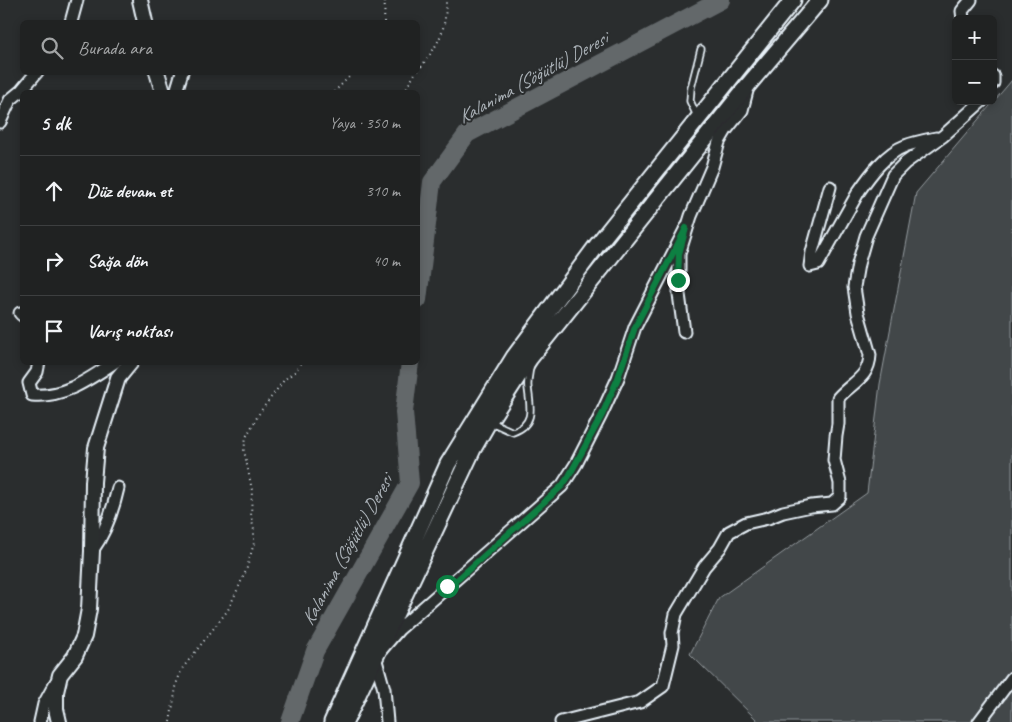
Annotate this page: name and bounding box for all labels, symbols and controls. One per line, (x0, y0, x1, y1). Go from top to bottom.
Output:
map controls (952, 15, 997, 105)
button: + (952, 15, 997, 60)
search box (20, 20, 420, 75)
water label: Kalanima (Söğütlü) Deresi (454, 25, 615, 129)
icon: search (38, 34, 66, 62)
text: Burada ara (78, 36, 152, 60)
button: − (952, 60, 997, 105)
text: 5 dk (40, 110, 71, 136)
text: Yaya · 350 m (329, 113, 400, 133)
icon: ahead (40, 177, 68, 205)
text: Düz devam et (87, 179, 172, 203)
text: 310 m (366, 181, 400, 201)
icon: right (40, 247, 68, 275)
text: Sağa dön (87, 249, 148, 273)
text: 40 m (373, 251, 400, 271)
route end (667, 269, 690, 292)
icon: arrive (40, 317, 68, 345)
text: Varış noktası (87, 319, 172, 343)
water label: Kalanima (Söğütlü) Deresi (296, 468, 400, 629)
route start (436, 575, 459, 598)

